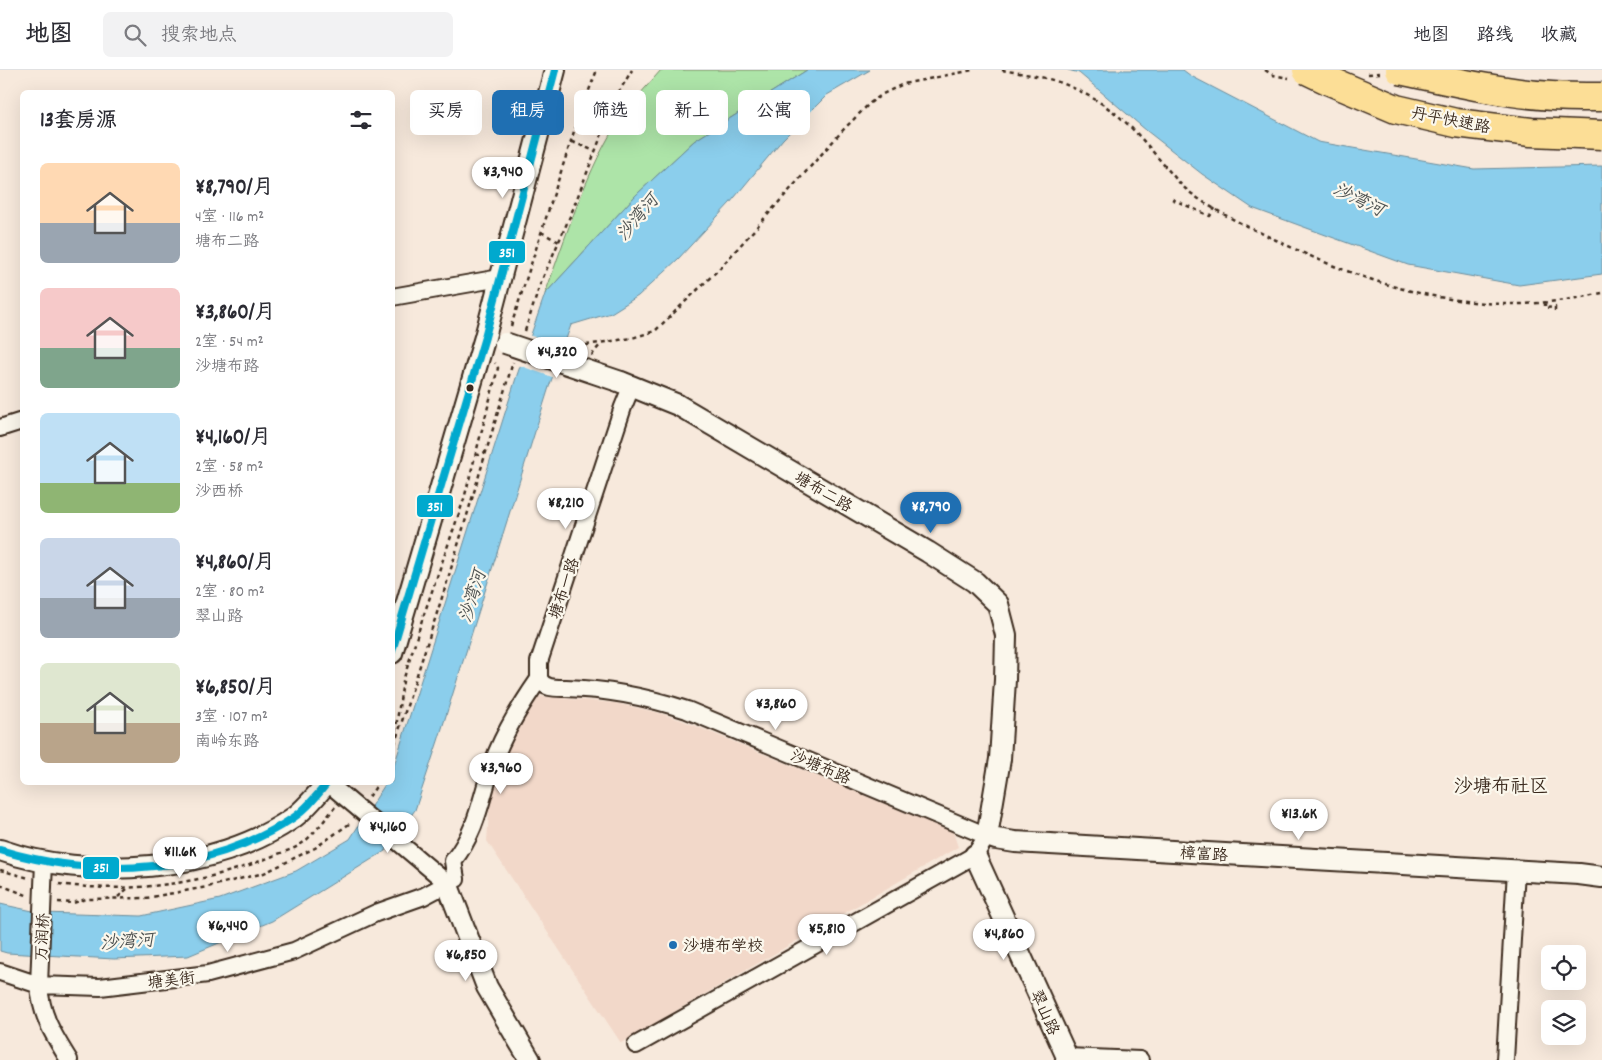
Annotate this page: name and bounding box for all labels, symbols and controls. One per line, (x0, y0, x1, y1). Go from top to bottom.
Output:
search box (103, 12, 453, 57)
text: 地图 (25, 19, 73, 53)
icon: search (121, 21, 149, 49)
text: 搜索地点 (161, 23, 237, 50)
text: 地图 (1413, 24, 1449, 49)
text: 路线 (1477, 24, 1513, 49)
text: 收藏 (1541, 24, 1577, 49)
chip: 买房 (410, 90, 482, 135)
chip: 租房 (492, 90, 564, 135)
chip: 筛选 (574, 90, 646, 135)
chip: 新上 (656, 90, 728, 135)
chip: 公寓 (738, 90, 810, 135)
street label: 丹平快速路 (1409, 103, 1492, 140)
icon: filters (347, 106, 375, 134)
text: 13套房源 (40, 107, 117, 137)
pin: ¥3,940 (462, 156, 544, 199)
text: ¥3,940 (483, 161, 523, 184)
text: ¥8,790/月 (195, 174, 274, 204)
water label: 沙湾河 (1328, 178, 1390, 226)
icon: home (80, 183, 140, 243)
water label: 沙湾河 (612, 188, 668, 247)
text: 4室 · 116 m² (195, 206, 264, 229)
text: 塘布二路 (195, 231, 259, 254)
line badge: 351 (488, 240, 526, 264)
text: 351 (499, 244, 515, 264)
text: ¥3,860/月 (195, 299, 276, 329)
icon: home (80, 308, 140, 368)
text: 2室 · 54 m² (195, 331, 264, 354)
pin: ¥4,320 (516, 336, 598, 379)
text: ¥4,320 (537, 341, 577, 364)
text: 沙塘布路 (195, 356, 259, 379)
unlabelled marker (465, 383, 475, 393)
text: ¥4,160/月 (195, 424, 271, 454)
icon: home (80, 433, 140, 493)
text: 2室 · 58 m² (195, 456, 263, 479)
street label: 塘布二路 (789, 467, 856, 519)
text: 沙西桥 (195, 481, 243, 504)
pin: ¥8,210 (525, 488, 607, 530)
text: ¥8,210 (548, 492, 584, 515)
pin: ¥8,790 (890, 492, 972, 534)
line badge: 351 (416, 494, 454, 518)
text: ¥8,790 (911, 496, 951, 519)
text: 351 (427, 498, 443, 518)
text: ¥4,860/月 (195, 549, 275, 579)
street label: 塘布一路 (545, 555, 586, 623)
icon: home (80, 558, 140, 618)
water label: 沙湾河 (455, 564, 495, 626)
text: 2室 · 80 m² (195, 581, 265, 604)
text: 翠山路 (195, 606, 243, 629)
text: ¥6,850/月 (195, 674, 276, 704)
icon: home (80, 683, 140, 743)
pin: ¥3,860 (735, 688, 817, 731)
text: ¥3,860 (756, 693, 796, 716)
text: 3室 · 107 m² (195, 706, 268, 729)
text: 南岭东路 (195, 731, 259, 754)
street label: 沙塘布路 (786, 745, 854, 791)
pin: ¥3,960 (460, 752, 542, 795)
text: ¥3,960 (480, 757, 522, 780)
district label: 沙塘布社区 (1453, 775, 1549, 802)
pin: ¥13.6K (1258, 798, 1340, 841)
text: ¥13.6K (1281, 803, 1317, 826)
pin: ¥4,160 (347, 812, 429, 854)
text: ¥4,160 (369, 816, 407, 839)
pin: ¥11.6K (139, 836, 221, 879)
text: ¥11.6K (164, 841, 196, 864)
street label: 樟富路 (1179, 843, 1228, 868)
line badge: 351 (82, 856, 120, 880)
text: 351 (93, 859, 109, 879)
pin: ¥6,440 (187, 910, 269, 953)
street label: 万润桥 (31, 913, 56, 962)
pin: ¥5,810 (786, 914, 868, 956)
text: ¥6,440 (208, 915, 248, 938)
text: ¥5,810 (809, 918, 845, 941)
pin: ¥4,860 (963, 918, 1045, 961)
text: ¥4,860 (984, 923, 1024, 946)
water label: 沙湾河 (99, 929, 158, 958)
place label: 沙塘布学校 (683, 936, 763, 959)
marker: 沙塘布学校 (667, 939, 679, 951)
pin: ¥6,850 (425, 940, 507, 982)
text: ¥6,850 (445, 944, 487, 967)
map controls (1541, 945, 1586, 1045)
button: locate (1541, 945, 1586, 990)
street label: 塘美街 (146, 967, 197, 996)
street label: 翠山路 (1023, 986, 1064, 1040)
button: layers (1541, 1000, 1586, 1045)

